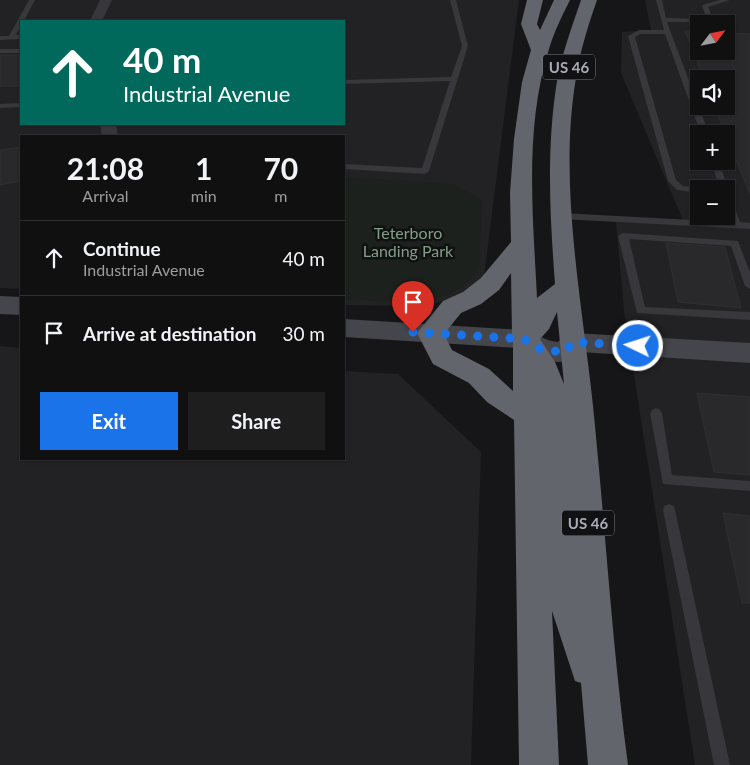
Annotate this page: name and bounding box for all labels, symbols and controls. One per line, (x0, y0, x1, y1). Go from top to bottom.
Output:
north arrow (690, 15, 735, 60)
map controls (690, 15, 735, 225)
text: 40 m (123, 38, 201, 80)
icon: ahead (40, 40, 105, 105)
road number: US 46 (543, 54, 595, 80)
button: sound (690, 70, 735, 115)
text: Industrial Avenue (123, 80, 290, 107)
button: + (690, 125, 735, 170)
text: 21:08 (67, 150, 144, 186)
text: 1 (195, 150, 212, 186)
text: 70 (263, 150, 298, 186)
button: − (690, 180, 735, 225)
text: Arrival (82, 186, 128, 205)
text: min (191, 186, 217, 205)
text: m (274, 186, 287, 205)
park label: Teterboro Landing Park (363, 223, 454, 260)
text: Continue (83, 237, 161, 260)
icon: ahead (40, 244, 68, 272)
text: 40 m (282, 247, 325, 270)
text: Industrial Avenue (83, 260, 205, 279)
pin (392, 281, 434, 332)
icon: arrive (399, 288, 427, 316)
icon: arrive (40, 319, 68, 347)
position arrow (611, 319, 663, 371)
text: Arrive at destination (83, 322, 256, 345)
text: 30 m (282, 322, 325, 345)
button: Exit (40, 392, 178, 450)
button: Share (188, 392, 325, 450)
road number: US 46 (562, 510, 614, 536)

